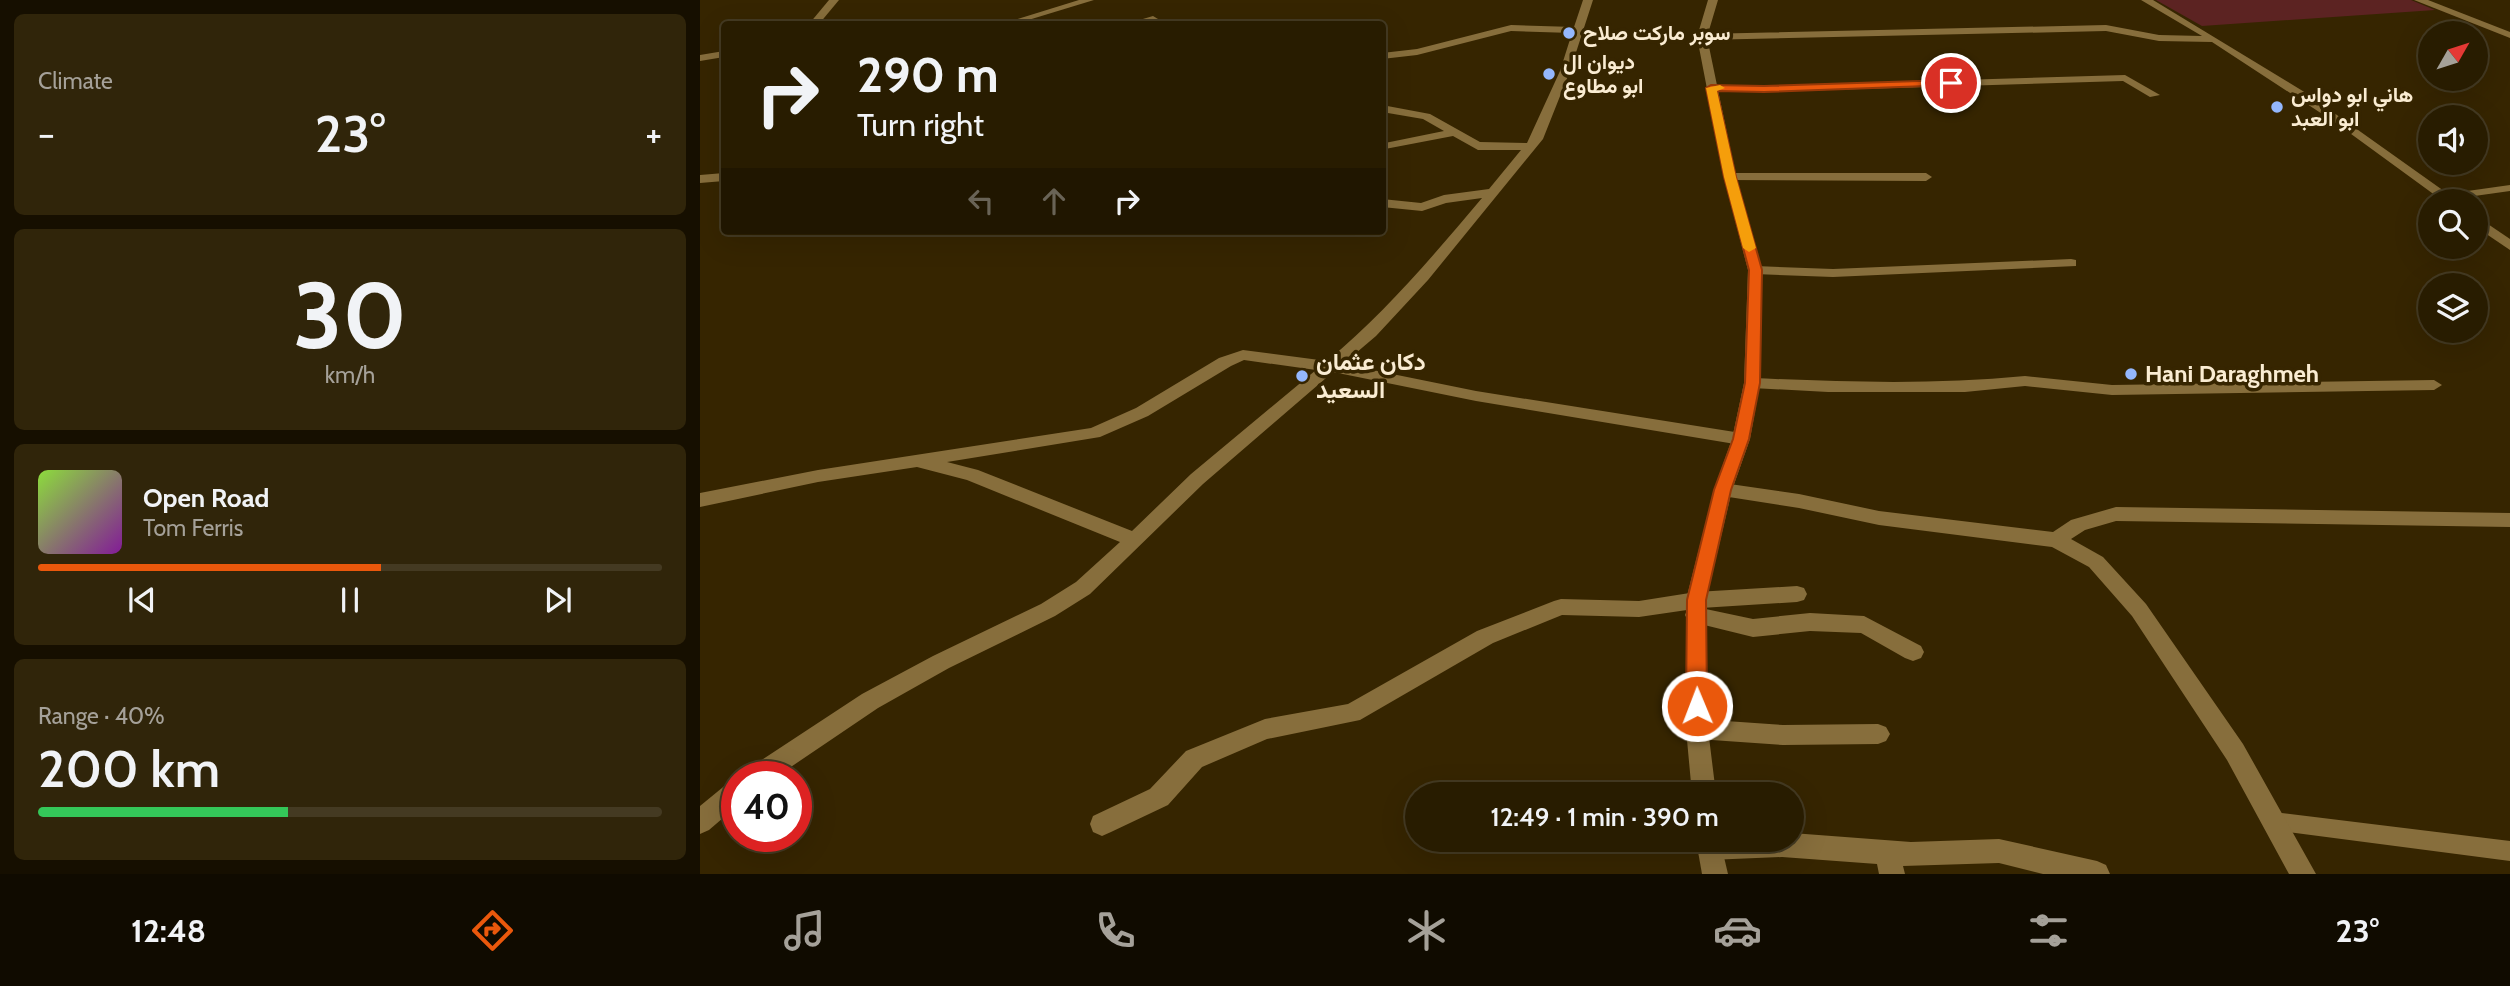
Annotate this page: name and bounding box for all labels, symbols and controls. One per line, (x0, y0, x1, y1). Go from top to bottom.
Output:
place label: سوبر ماركت صلاح (1583, 20, 1731, 47)
north arrow (2418, 21, 2488, 91)
map controls (2418, 21, 2488, 343)
marker: سوبر ماركت صلاح (1561, 25, 1577, 41)
text: 290 m (857, 45, 999, 104)
icon: right (742, 49, 833, 140)
place label: ديوان ال ابو مطاوع (1563, 49, 1644, 100)
pin (1921, 53, 1981, 113)
icon: arrive (1932, 64, 1970, 102)
marker: ديوان ال ابو مطاوع (1541, 66, 1557, 82)
text: Climate (38, 67, 113, 95)
place label: هاني ابو دواس ابو العبد (2291, 82, 2413, 132)
marker: هاني ابو دواس ابو العبد (2269, 99, 2285, 115)
text: 23° (315, 102, 385, 165)
text: Turn right (857, 105, 984, 144)
button: sound (2418, 105, 2488, 175)
text: − (38, 110, 55, 157)
text: + (645, 110, 662, 157)
icon: left (962, 182, 1000, 220)
icon: ahead (1035, 182, 1073, 220)
icon: right (1108, 182, 1146, 220)
button: search (2418, 189, 2488, 259)
text: 30 (293, 260, 407, 371)
button: layers (2418, 273, 2488, 343)
place label: دكان عثمان السعيد (1316, 347, 1426, 404)
place label: Hani Daraghmeh (2145, 359, 2319, 388)
text: km/h (325, 361, 375, 389)
marker: Hani Daraghmeh (2123, 366, 2139, 382)
marker: دكان عثمان السعيد (1294, 368, 1310, 384)
text: Open Road (143, 482, 269, 514)
text: Tom Ferris (143, 514, 243, 542)
icon: previous (123, 581, 161, 619)
icon: pause (331, 581, 369, 619)
icon: next (539, 581, 577, 619)
position arrow (1660, 669, 1734, 743)
text: Range · 40% (38, 702, 165, 730)
text: 200 km (38, 737, 220, 800)
speed limit sign: 40 (721, 761, 812, 852)
text: 12:49 · 1 min · 390 m (1490, 801, 1719, 833)
icon: directions (468, 906, 517, 955)
icon: music (780, 906, 829, 955)
icon: phone (1091, 906, 1140, 955)
icon: climate (1402, 906, 1451, 955)
icon: car (1713, 906, 1762, 955)
icon: filters (2024, 906, 2073, 955)
text: 12:48 (131, 911, 206, 950)
text: 23° (2335, 911, 2379, 950)

